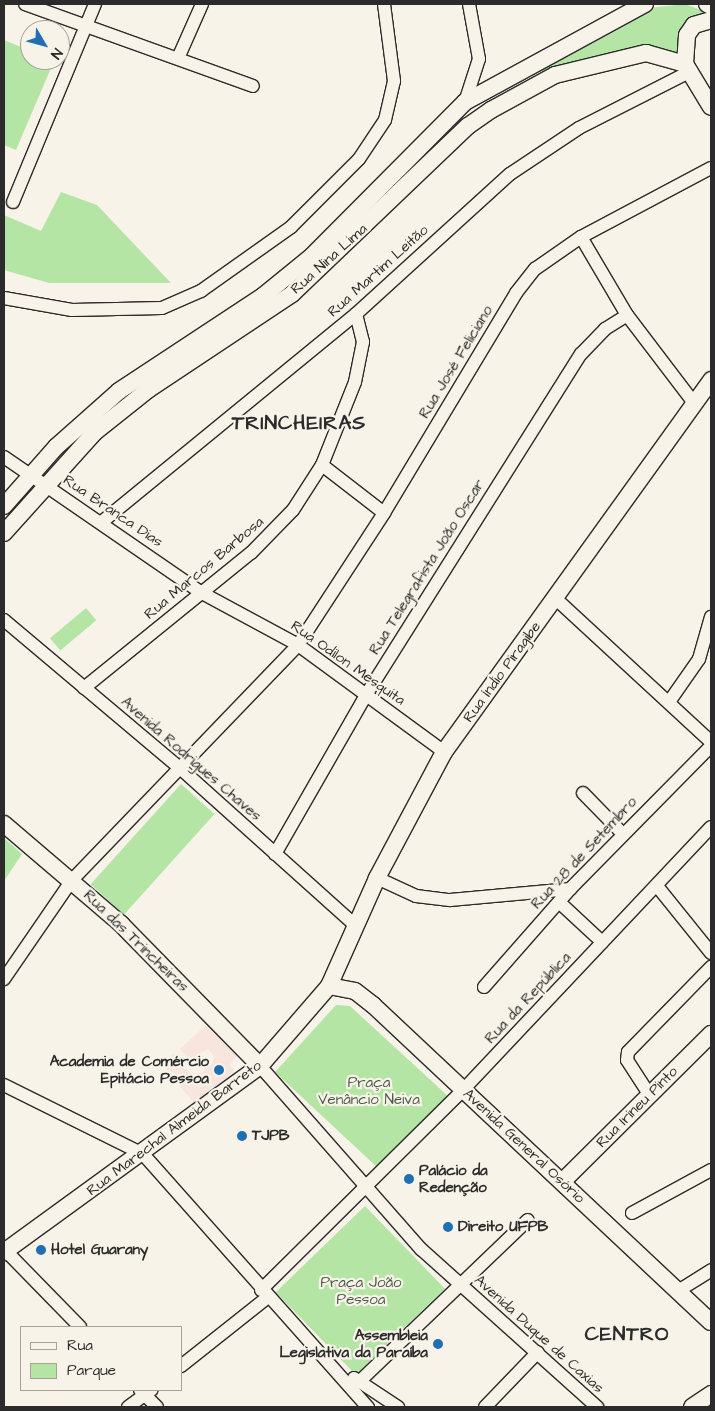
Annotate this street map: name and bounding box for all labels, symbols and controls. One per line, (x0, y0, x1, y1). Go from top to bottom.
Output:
north arrow (20, 20, 70, 70)
text: N (46, 44, 67, 63)
street label: Rua Nina Lima (287, 220, 371, 298)
street label: Rua Martim Leitão (324, 221, 432, 321)
street label: Rua José Feliciano (415, 302, 497, 422)
district label: TRINCHEIRAS (230, 411, 368, 435)
street label: Rua Branca Dias (60, 471, 166, 551)
street label: Rua Telegrafista João Oscar (365, 476, 489, 658)
street label: Rua Marcos Barbosa (141, 513, 267, 623)
street label: Rua Odilon Mesquita (287, 617, 409, 709)
street label: Rua Índio Piragibe (459, 618, 545, 726)
street label: Avenida Rodrigues Chaves (117, 693, 265, 825)
street label: Rua 28 de Setembro (527, 793, 641, 913)
street label: Rua das Trincheiras (80, 886, 192, 996)
street label: Rua da República (481, 949, 575, 1047)
place label: Academia de Comércio Epitácio Pessoa (50, 1052, 209, 1087)
street label: Rua Marechal Almeida Barreto (83, 1056, 265, 1200)
street label: Rua Irineu Pinto (593, 1063, 681, 1151)
marker: Academia de Comércio Epitácio Pessoa (213, 1064, 225, 1076)
park label: Praça Venâncio Neiva (318, 1073, 420, 1108)
street label: Avenida General Osório (459, 1085, 589, 1207)
place label: TJPB (252, 1127, 290, 1145)
marker: TJPB (236, 1130, 248, 1142)
place label: Palácio da Redenção (419, 1161, 488, 1196)
marker: Palácio da Redenção (403, 1173, 415, 1185)
place label: Direito UFPB (458, 1218, 548, 1236)
marker: Direito UFPB (442, 1221, 454, 1233)
place label: Hotel Guarany (51, 1241, 148, 1259)
marker: Hotel Guarany (35, 1244, 47, 1256)
street label: Avenida Duque de Caxias (471, 1271, 607, 1397)
park label: Praça João Pessoa (320, 1273, 402, 1308)
district label: CENTRO (584, 1322, 670, 1346)
legend (20, 1326, 182, 1391)
place label: Assembleia Legislativa da Paraíba (279, 1326, 428, 1361)
text: Rua (67, 1335, 93, 1356)
marker: Assembleia Legislativa da Paraíba (432, 1338, 444, 1350)
text: Parque (67, 1360, 116, 1381)

